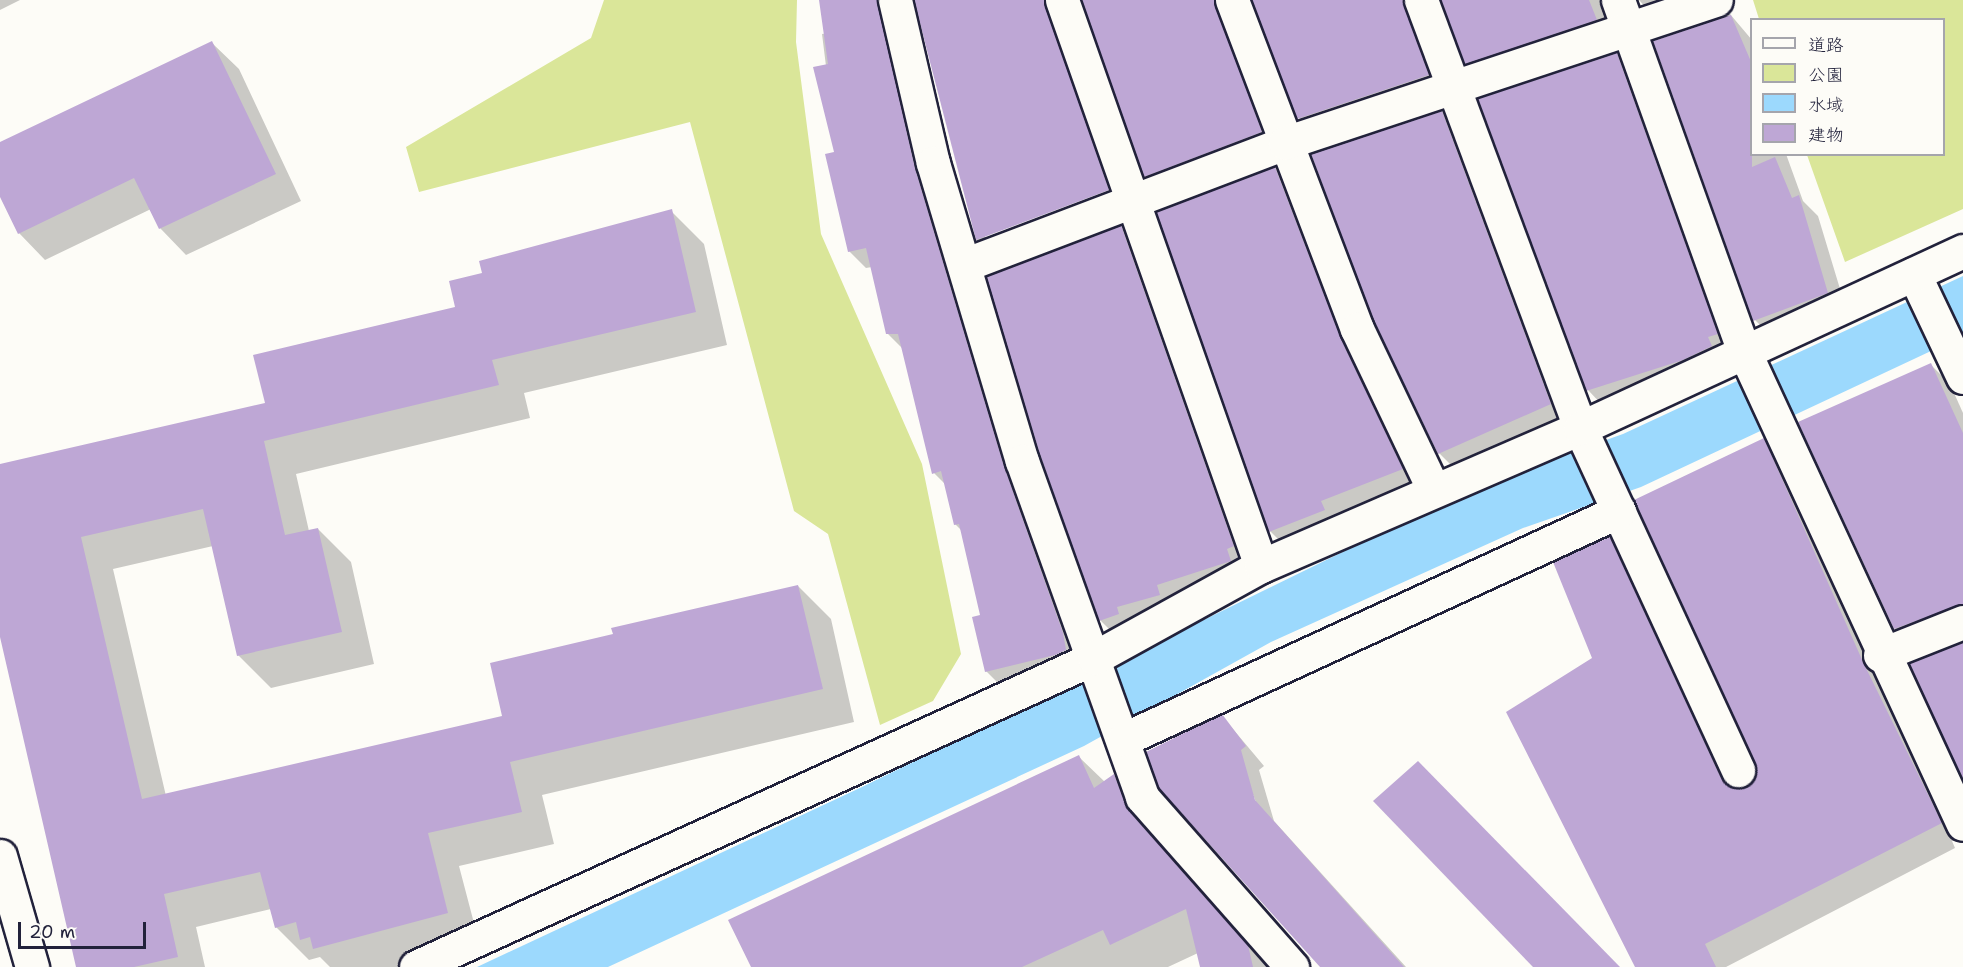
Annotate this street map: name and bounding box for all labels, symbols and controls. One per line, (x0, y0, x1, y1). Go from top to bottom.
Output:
legend (1750, 18, 1945, 156)
text: 道路 (1808, 33, 1844, 57)
text: 公園 (1808, 63, 1844, 87)
text: 水域 (1808, 93, 1844, 117)
text: 建物 (1808, 123, 1844, 147)
scale bar (21, 910, 148, 948)
text: 20 m (29, 920, 75, 944)

